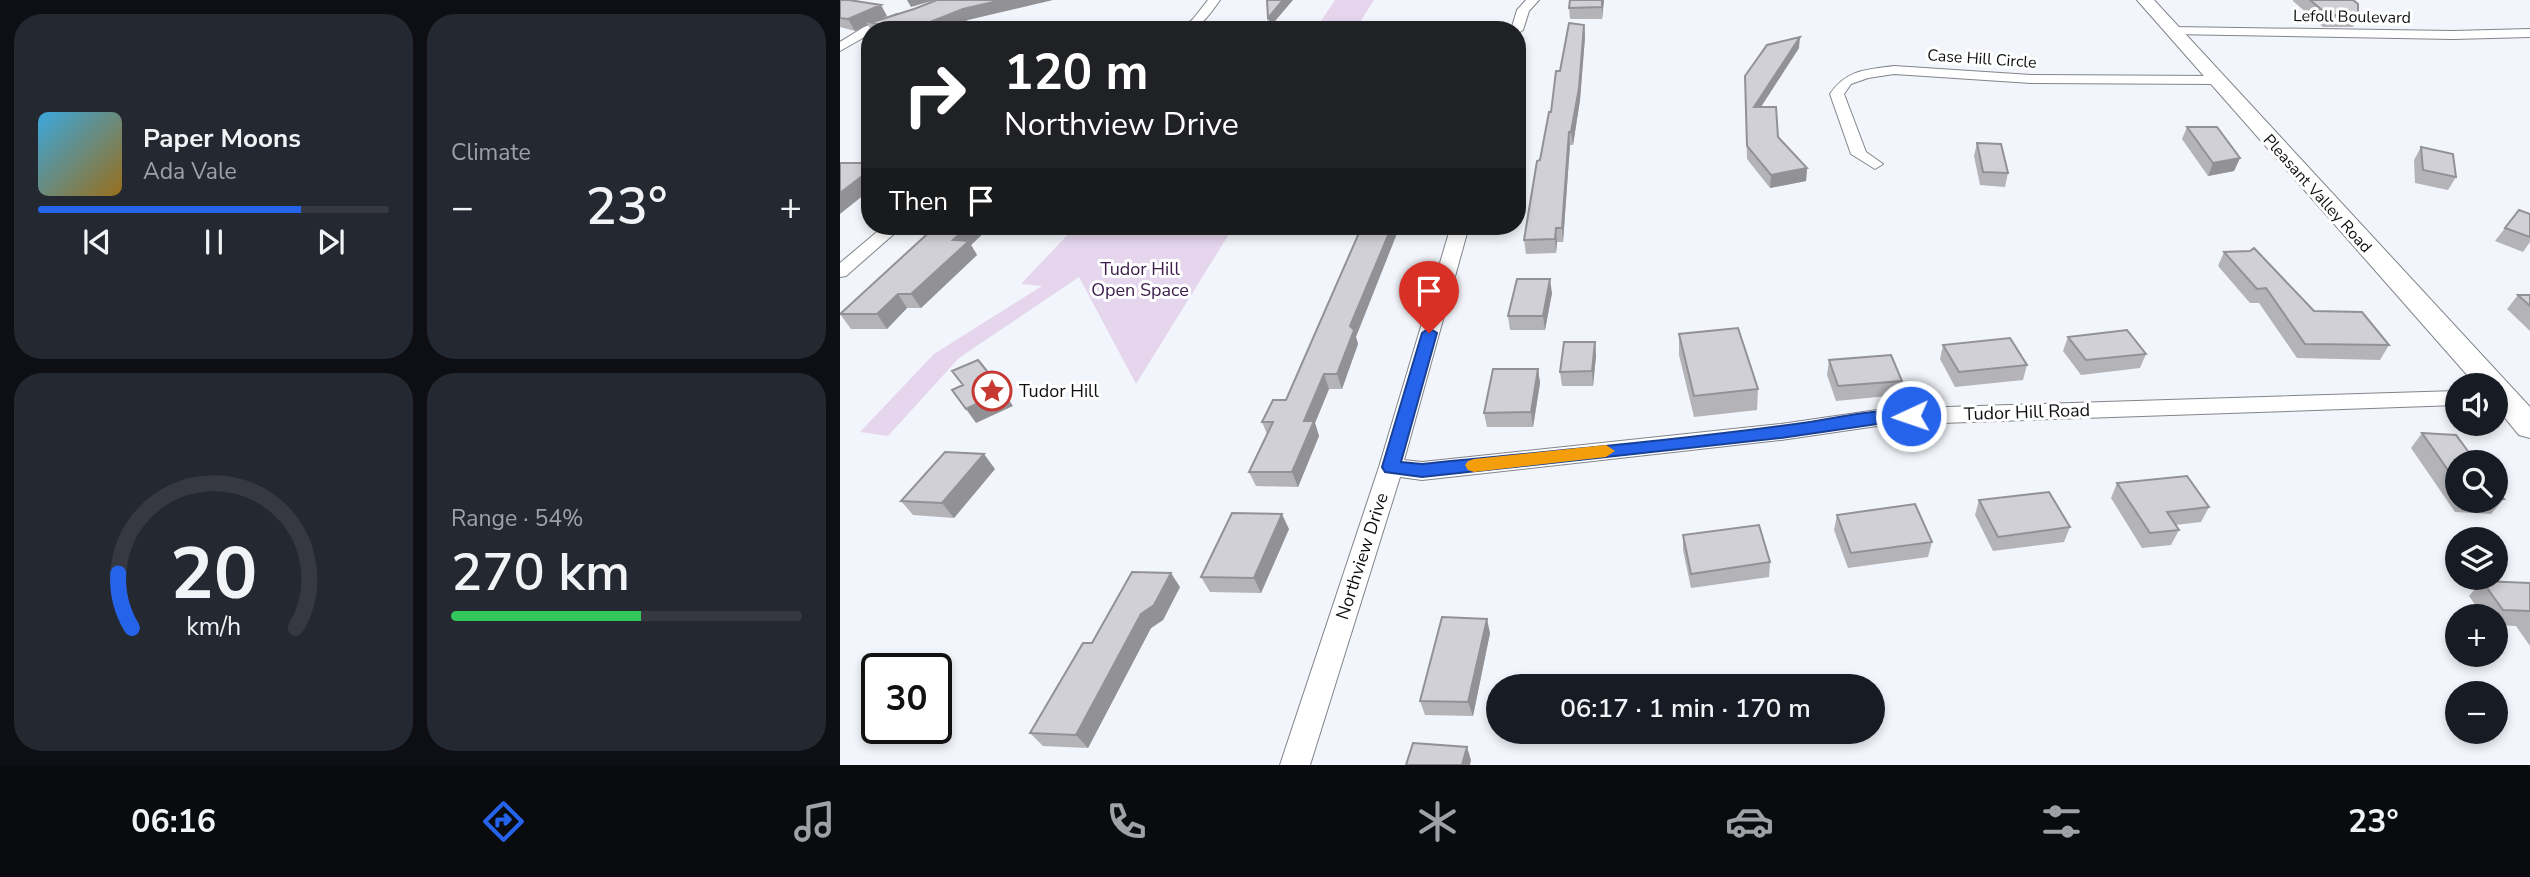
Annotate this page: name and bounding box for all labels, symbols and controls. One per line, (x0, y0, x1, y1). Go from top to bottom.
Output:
street label: Lefoll Boulevard (2293, 5, 2411, 29)
text: 120 m (1004, 39, 1148, 106)
street label: Case Hill Circle (1927, 44, 2037, 74)
icon: right (889, 49, 980, 140)
text: Northview Drive (1004, 103, 1239, 146)
text: Paper Moons (143, 121, 301, 156)
street label: Pleasant Valley Road (2258, 130, 2377, 258)
text: Climate (451, 137, 531, 168)
text: Ada Vale (143, 156, 237, 187)
text: 23° (586, 171, 667, 242)
text: − (451, 182, 474, 233)
text: + (779, 182, 802, 233)
icon: arrive (962, 182, 1000, 220)
text: Then (889, 184, 948, 219)
icon: previous (78, 223, 116, 261)
icon: pause (195, 223, 233, 261)
icon: next (312, 223, 350, 261)
park label: Tudor Hill Open Space (1091, 257, 1189, 302)
pin (1399, 261, 1459, 333)
icon: arrive (1410, 272, 1448, 310)
place icon: Tudor Hill (971, 370, 1013, 412)
map controls (2445, 373, 2508, 744)
button: sound (2445, 373, 2508, 436)
place label: Tudor Hill (1019, 379, 1099, 403)
position arrow (1874, 379, 1948, 453)
street label: Tudor Hill Road (1963, 398, 2091, 426)
button: search (2445, 450, 2508, 513)
street label: Northview Drive (1330, 489, 1394, 623)
text: Range · 54% (451, 503, 583, 534)
text: 20 (170, 524, 257, 624)
button: layers (2445, 527, 2508, 590)
text: 270 km (451, 537, 630, 608)
button: + (2445, 604, 2508, 667)
text: km/h (186, 610, 241, 644)
speed limit sign: 30 (861, 653, 952, 744)
button: − (2445, 681, 2508, 744)
text: 06:17 · 1 min · 170 m (1560, 691, 1811, 726)
icon: directions (479, 797, 528, 846)
icon: music (790, 797, 839, 846)
icon: phone (1102, 797, 1151, 846)
icon: climate (1413, 797, 1462, 846)
icon: car (1725, 797, 1774, 846)
icon: filters (2037, 797, 2086, 846)
text: 06:16 (131, 800, 216, 843)
text: 23° (2348, 800, 2399, 843)

